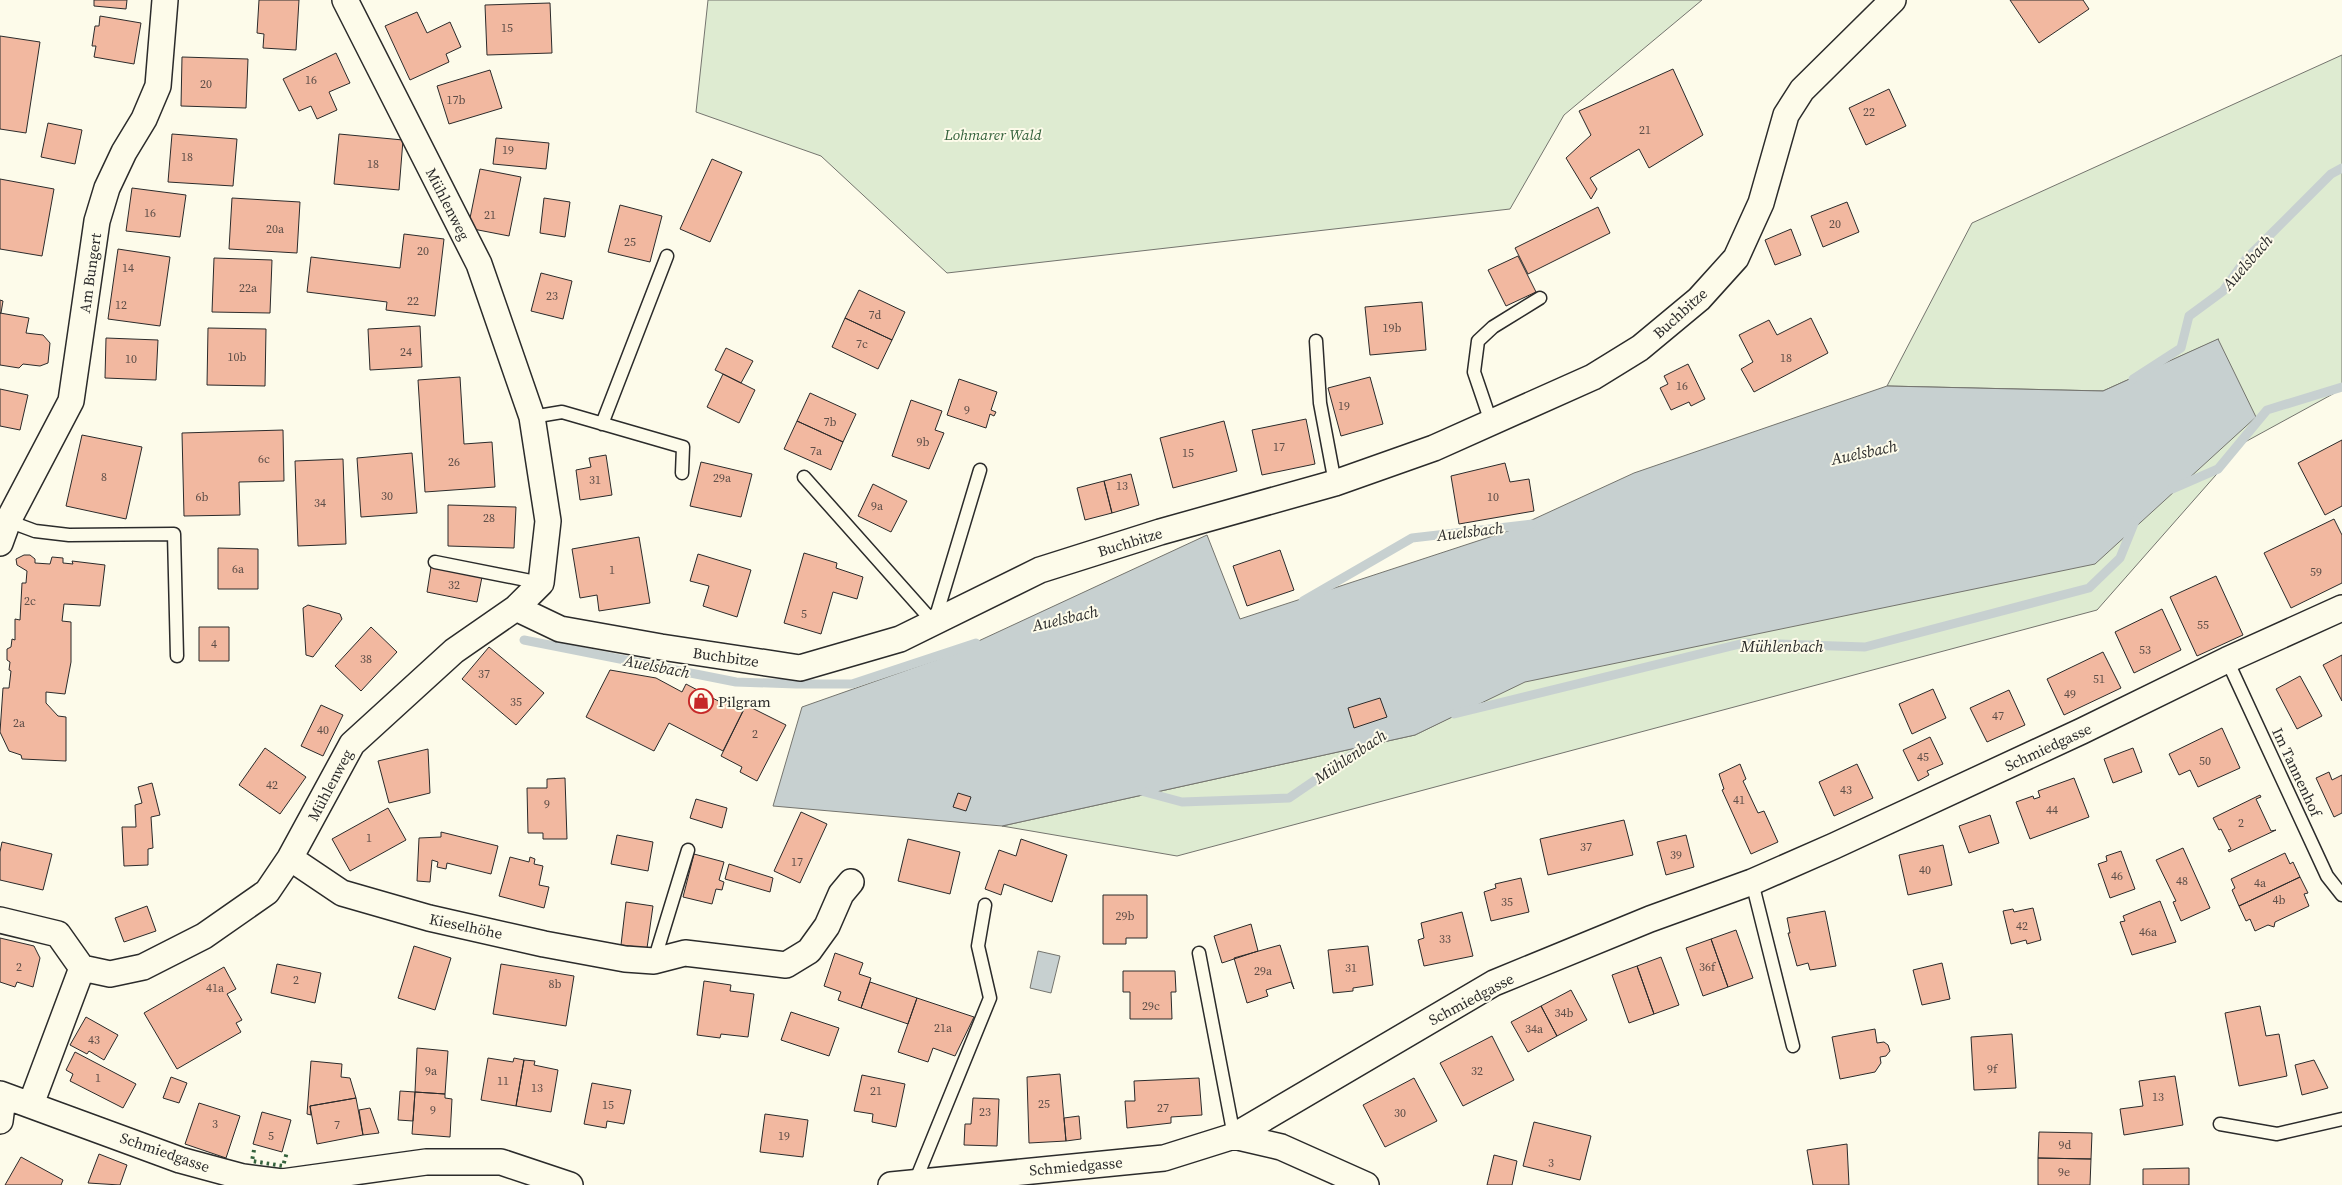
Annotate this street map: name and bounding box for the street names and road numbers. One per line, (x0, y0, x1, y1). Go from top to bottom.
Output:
street label: Mühlenweg (421, 164, 475, 244)
street label: Am Bungert (74, 231, 106, 314)
street label: Buchbitze (1648, 283, 1712, 343)
street label: Buchbitze (1095, 522, 1165, 562)
street label: Buchbitze (692, 642, 761, 672)
street label: Schmiedgasse (2001, 718, 2095, 776)
street label: Im Tannenhof (2267, 724, 2327, 821)
street label: Mühlenweg (302, 745, 358, 825)
street label: Kieselhöhe (427, 908, 505, 944)
street label: Schmiedgasse (1425, 968, 1518, 1030)
street label: Schmiedgasse (117, 1127, 213, 1177)
street label: Schmiedgasse (1028, 1151, 1124, 1181)

